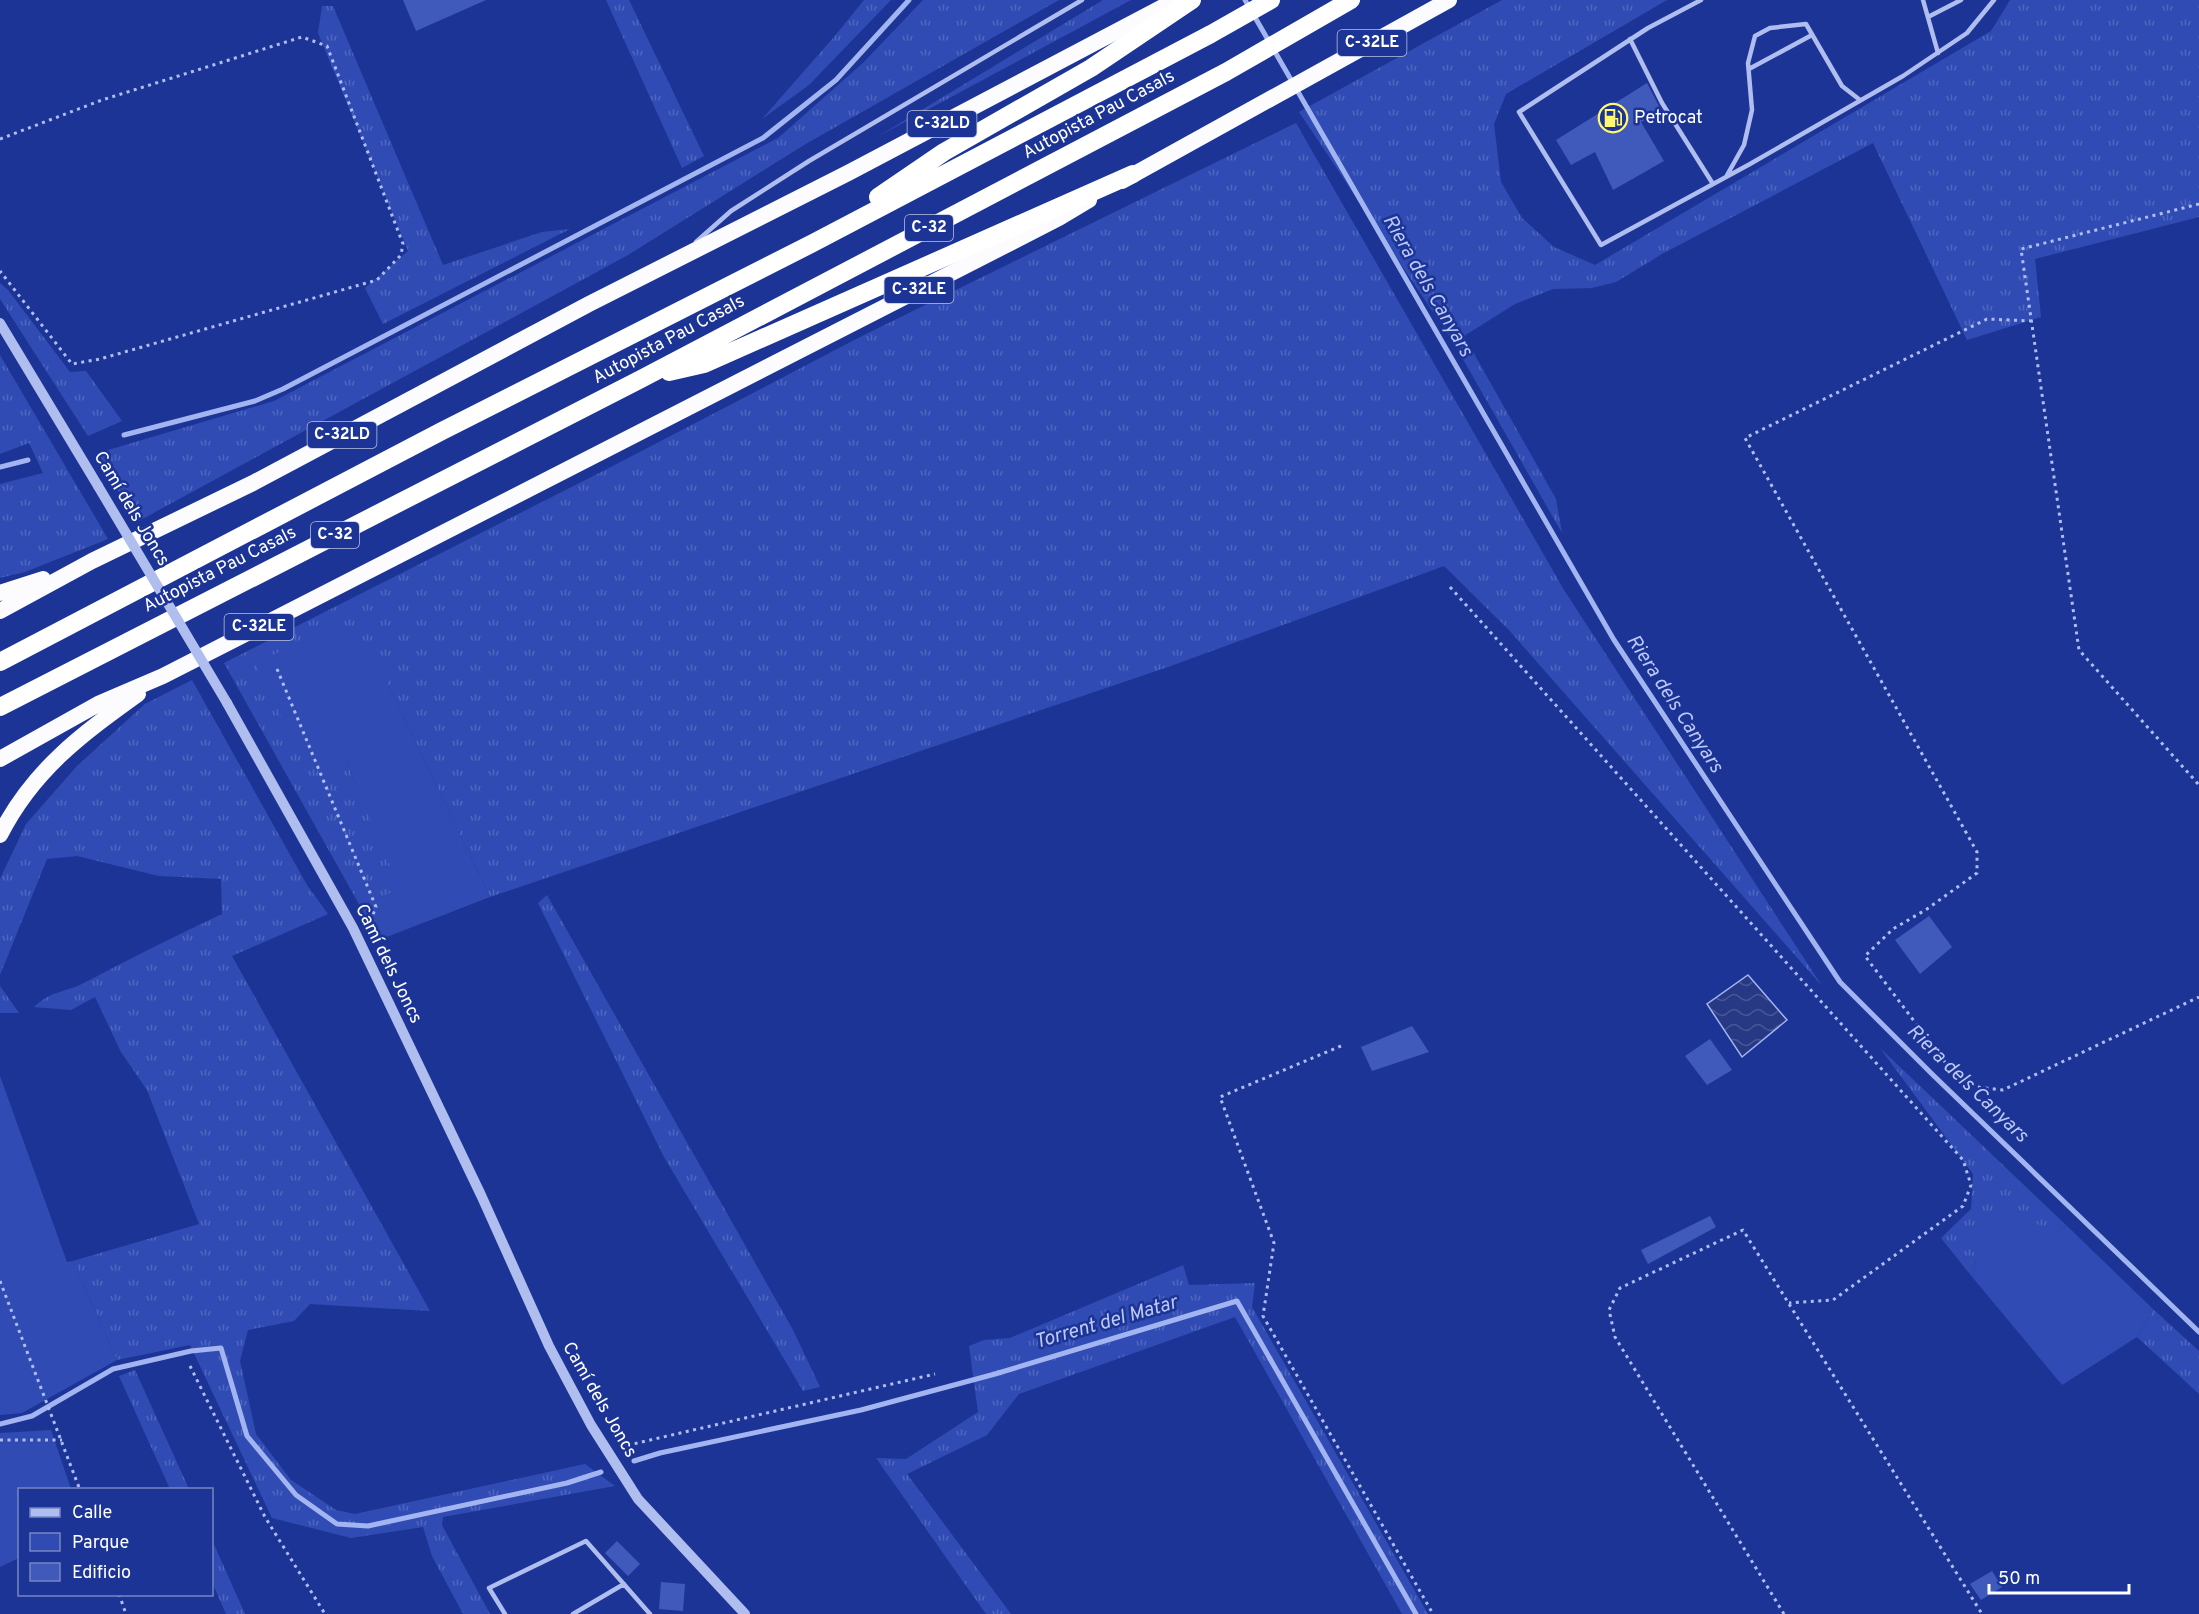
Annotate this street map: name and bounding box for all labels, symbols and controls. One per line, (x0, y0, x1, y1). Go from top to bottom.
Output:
road number: C-32LE (1338, 30, 1406, 56)
street label: Autopista Pau Casals (1019, 65, 1179, 165)
fuel station icon: Petrocat (1597, 102, 1629, 134)
place label: Petrocat (1634, 107, 1703, 130)
road number: C-32LD (908, 111, 976, 137)
water label: Riera dels Canyars (1376, 210, 1479, 363)
road number: C-32 (905, 215, 953, 241)
road number: C-32LE (884, 277, 954, 303)
street label: Autopista Pau Casals (589, 290, 749, 390)
road number: C-32LD (308, 422, 376, 448)
street label: Camí dels Joncs (88, 447, 174, 571)
street label: Autopista Pau Casals (139, 521, 301, 619)
road number: C-32 (311, 522, 359, 548)
road number: C-32LE (224, 614, 294, 640)
water label: Riera dels Canyars (1620, 630, 1729, 779)
street label: Camí dels Joncs (349, 901, 427, 1027)
water label: Riera dels Canyars (1900, 1019, 2034, 1150)
water label: Torrent del Matar (1031, 1290, 1182, 1356)
street label: Camí dels Joncs (557, 1338, 641, 1462)
legend (18, 1488, 213, 1596)
text: Calle (72, 1502, 112, 1525)
text: Parque (72, 1532, 129, 1555)
scale bar (1989, 1557, 2128, 1595)
text: Edificio (72, 1562, 131, 1585)
text: 50 m (1998, 1568, 2040, 1591)

